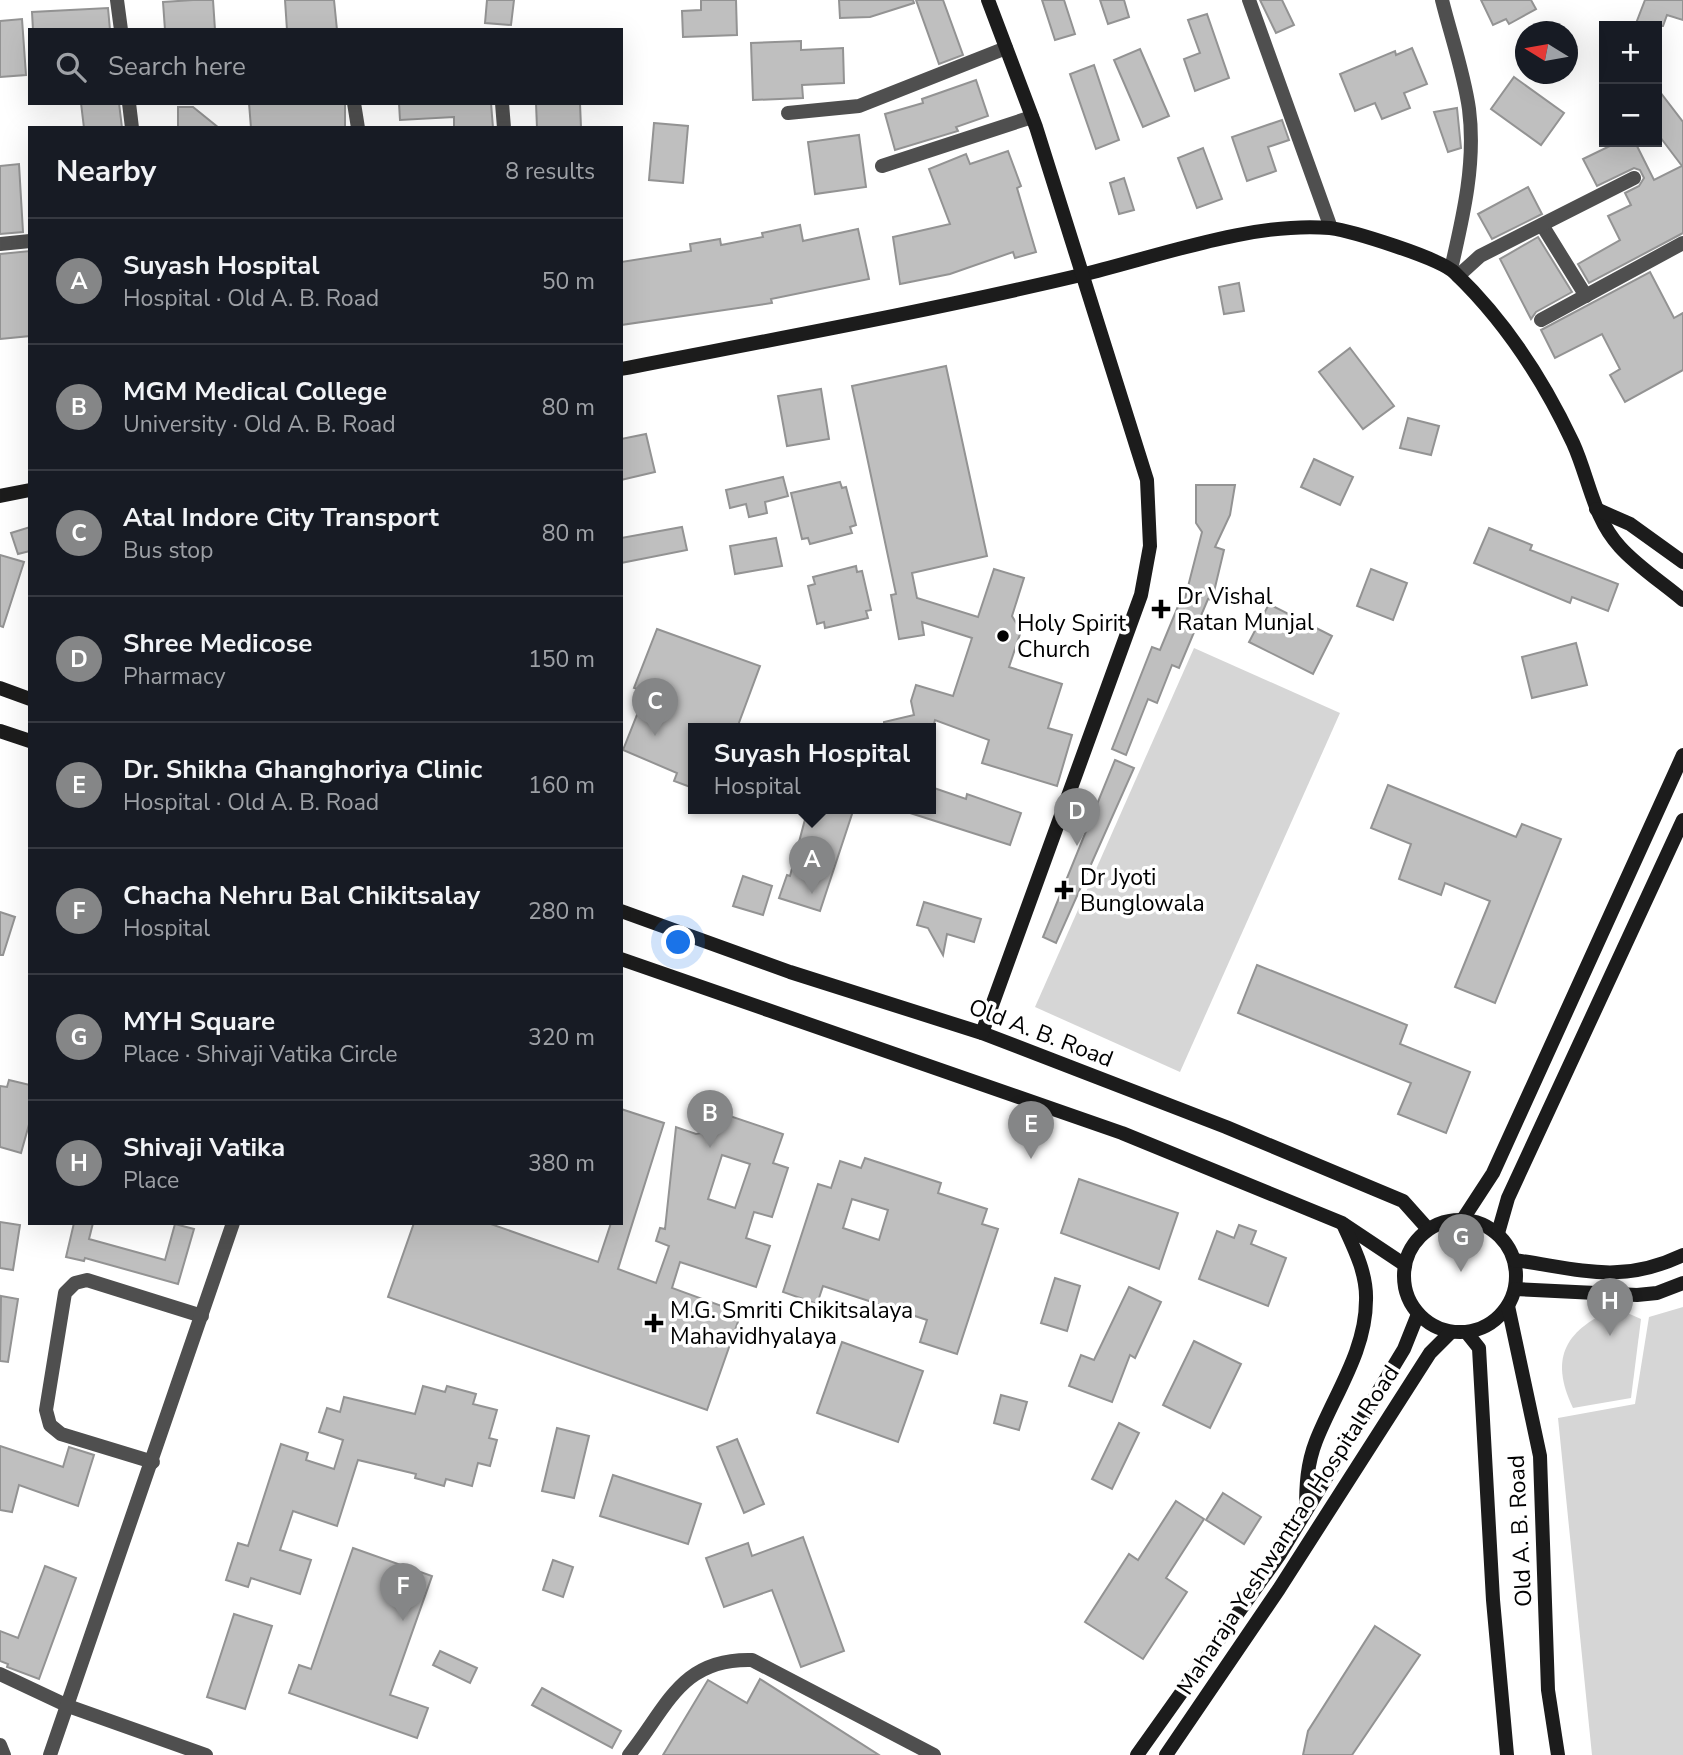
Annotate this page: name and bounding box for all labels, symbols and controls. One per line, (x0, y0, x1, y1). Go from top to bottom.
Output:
north arrow (1515, 21, 1578, 84)
map controls (1599, 21, 1662, 147)
button: + (1599, 21, 1662, 84)
search box (28, 28, 623, 105)
icon: search (52, 48, 90, 86)
text: Search here (108, 49, 246, 84)
button: − (1599, 84, 1662, 147)
text: Nearby (56, 151, 156, 192)
text: 8 results (505, 156, 595, 187)
text: Suyash Hospital (123, 248, 320, 283)
text: A (70, 266, 88, 297)
text: 50 m (542, 266, 595, 297)
text: Hospital · Old A. B. Road (123, 283, 379, 314)
text: MGM Medical College (123, 374, 387, 409)
text: B (71, 392, 87, 423)
text: 80 m (542, 392, 595, 423)
text: University · Old A. B. Road (123, 409, 396, 440)
text: Atal Indore City Transport (123, 500, 439, 535)
text: C (71, 518, 87, 549)
text: 80 m (542, 518, 595, 549)
text: Bus stop (123, 535, 214, 566)
place label: Dr Vishal Ratan Munjal (1177, 581, 1314, 638)
marker: Dr Vishal Ratan Munjal (1151, 599, 1171, 619)
place label: Holy Spirit Church (1017, 608, 1127, 665)
text: Shree Medicose (123, 626, 312, 661)
marker: Holy Spirit Church (995, 628, 1011, 644)
text: D (70, 644, 88, 675)
text: 150 m (528, 644, 595, 675)
text: Pharmacy (123, 661, 225, 692)
pin: C (632, 678, 678, 736)
popup (688, 723, 936, 814)
text: Suyash Hospital (714, 736, 910, 771)
text: Dr. Shikha Ghanghoriya Clinic (123, 752, 482, 787)
text: E (72, 770, 86, 801)
text: 160 m (528, 770, 595, 801)
text: Hospital (714, 771, 801, 802)
text: Hospital · Old A. B. Road (123, 787, 379, 818)
pin: D (1054, 788, 1100, 846)
pin: A (789, 836, 835, 894)
place label: Dr Jyoti Bunglowala (1080, 862, 1205, 919)
text: Chacha Nehru Bal Chikitsalay (123, 878, 480, 913)
marker: Dr Jyoti Bunglowala (1054, 880, 1074, 900)
text: F (73, 896, 85, 927)
text: 280 m (528, 896, 595, 927)
text: Hospital (123, 913, 210, 944)
your location (661, 925, 695, 959)
street label: Old A. B. Road (964, 991, 1118, 1075)
text: MYH Square (123, 1004, 275, 1039)
text: G (71, 1022, 87, 1053)
text: 320 m (528, 1022, 595, 1053)
text: Place · Shivaji Vatika Circle (123, 1039, 397, 1070)
pin: B (687, 1090, 733, 1148)
pin: E (1008, 1101, 1054, 1159)
text: Shivaji Vatika (123, 1130, 285, 1165)
text: H (70, 1148, 88, 1179)
text: 380 m (528, 1148, 595, 1179)
text: Place (123, 1165, 179, 1196)
pin: G (1438, 1214, 1484, 1272)
pin: H (1587, 1278, 1633, 1336)
place label: M.G. Smriti Chikitsalaya Mahavidhyalaya (670, 1295, 913, 1352)
marker: M.G. Smriti Chikitsalaya Mahavidhyalaya (644, 1313, 664, 1333)
street label: Maharaja Yeshwantrao Hospital Road (1170, 1359, 1406, 1701)
street label: Old A. B. Road (1501, 1454, 1539, 1608)
pin: F (380, 1563, 426, 1621)

